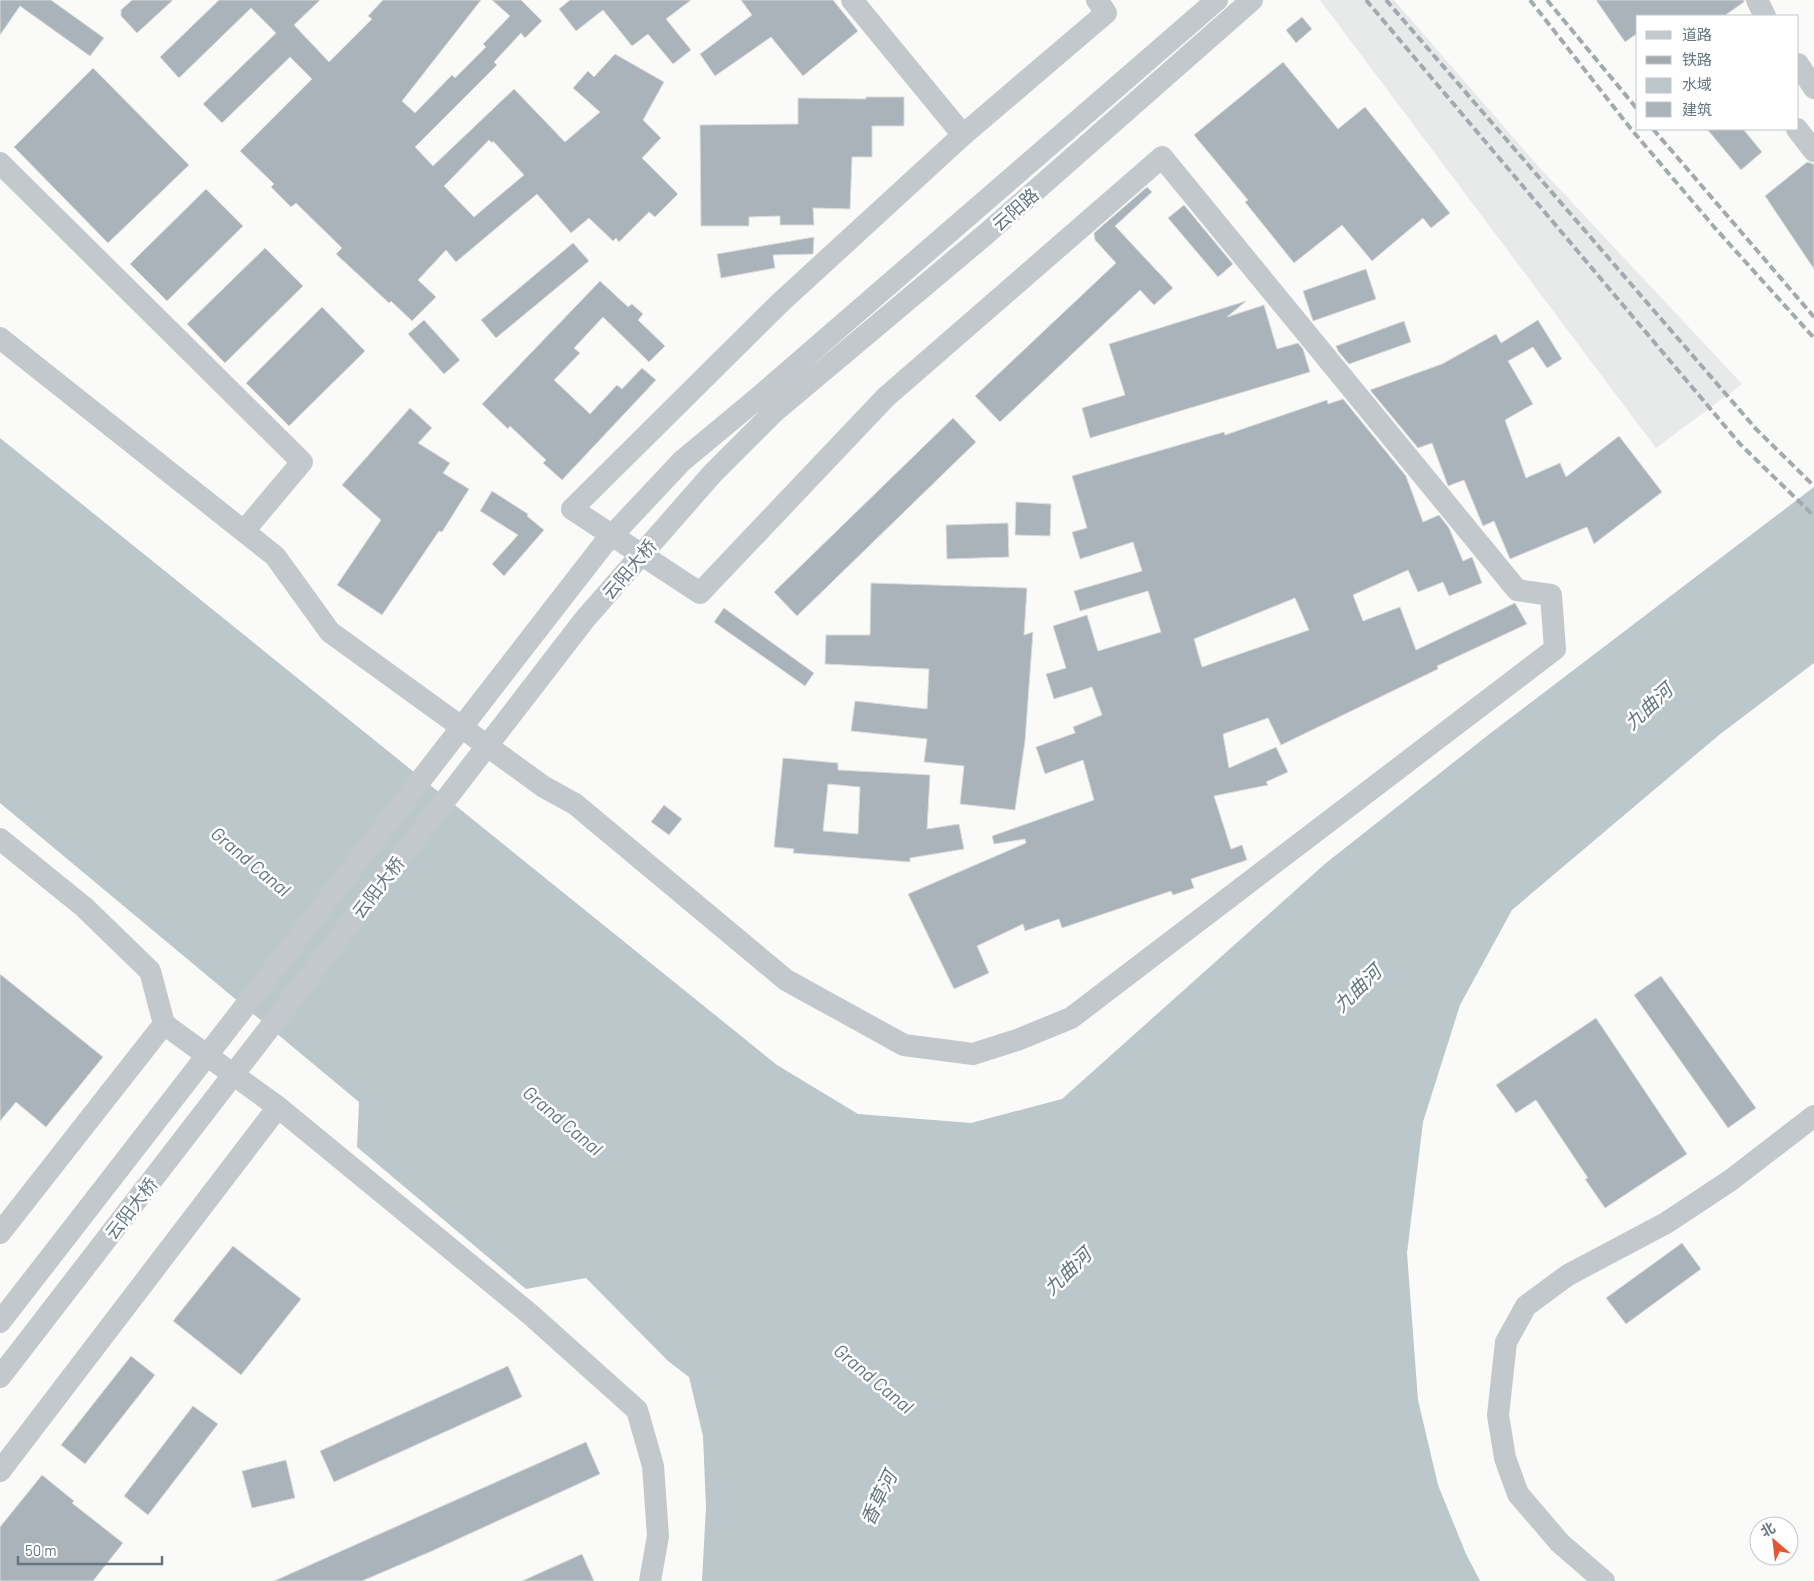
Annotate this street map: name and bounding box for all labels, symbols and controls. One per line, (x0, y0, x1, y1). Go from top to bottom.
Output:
legend (1636, 15, 1799, 130)
text: 道路 (1682, 25, 1712, 43)
text: 铁路 (1682, 50, 1712, 68)
text: 水域 (1682, 75, 1712, 93)
text: 建筑 (1682, 100, 1712, 118)
street label: 云阳路 (987, 183, 1043, 235)
street label: 云阳大桥 (597, 535, 661, 603)
water label: 九曲河 (1619, 675, 1680, 734)
water label: Grand Canal (207, 821, 296, 901)
street label: 云阳大桥 (347, 852, 409, 922)
water label: 九曲河 (1329, 957, 1388, 1016)
water label: Grand Canal (519, 1080, 608, 1160)
street label: 云阳大桥 (100, 1173, 162, 1243)
water label: 九曲河 (1039, 1240, 1098, 1299)
water label: Grand Canal (830, 1338, 919, 1418)
water label: 香草河 (855, 1464, 903, 1529)
north arrow (1749, 1516, 1799, 1566)
text: 北 (1757, 1518, 1778, 1540)
scale bar (18, 1534, 161, 1566)
text: 50 m (25, 1541, 57, 1559)

